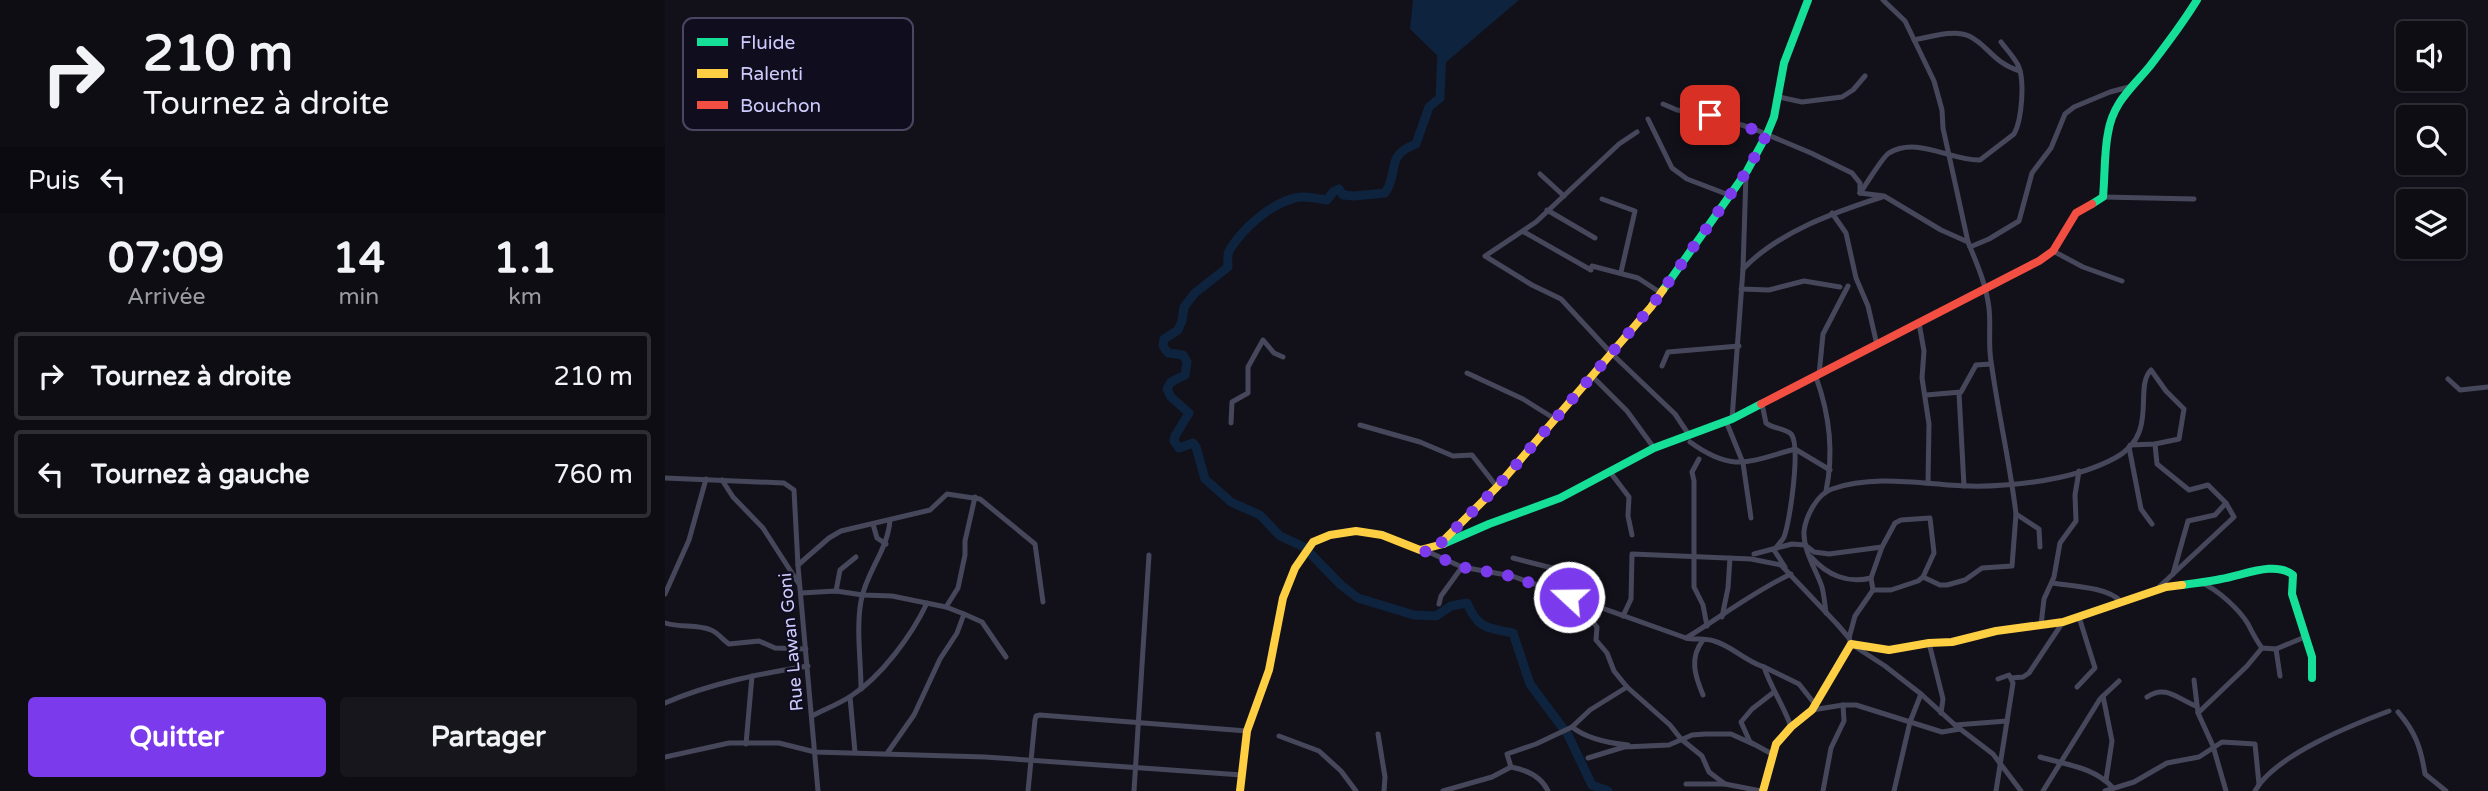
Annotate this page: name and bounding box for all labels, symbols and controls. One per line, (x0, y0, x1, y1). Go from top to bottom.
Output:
legend (683, 18, 913, 130)
map controls (2396, 21, 2466, 259)
button: sound (2396, 21, 2466, 91)
text: 210 m (143, 25, 293, 84)
icon: right (28, 28, 119, 119)
text: Fluide (740, 32, 795, 54)
text: Ralenti (740, 63, 803, 85)
text: Tournez à droite (143, 85, 389, 123)
pin (1680, 85, 1740, 145)
text: Bouchon (740, 95, 821, 117)
icon: arrive (1691, 96, 1729, 134)
button: search (2396, 105, 2466, 175)
icon: left (94, 161, 132, 199)
text: Puis (28, 165, 80, 196)
button: layers (2396, 189, 2466, 259)
text: 07:09 (108, 233, 224, 284)
text: 14 (332, 233, 385, 284)
text: 1.1 (493, 233, 557, 284)
text: Arrivée (127, 283, 205, 311)
text: min (338, 283, 379, 311)
text: km (508, 283, 542, 311)
icon: right (32, 357, 70, 395)
text: Tournez à droite (91, 361, 291, 392)
text: 210 m (553, 361, 633, 392)
icon: left (32, 455, 70, 493)
text: Tournez à gauche (91, 459, 310, 490)
text: 760 m (553, 459, 633, 490)
position arrow (1532, 560, 1606, 634)
street label: Rue Lawan Goni (774, 572, 808, 712)
button: Quitter (28, 697, 326, 777)
button: Partager (340, 697, 637, 777)

